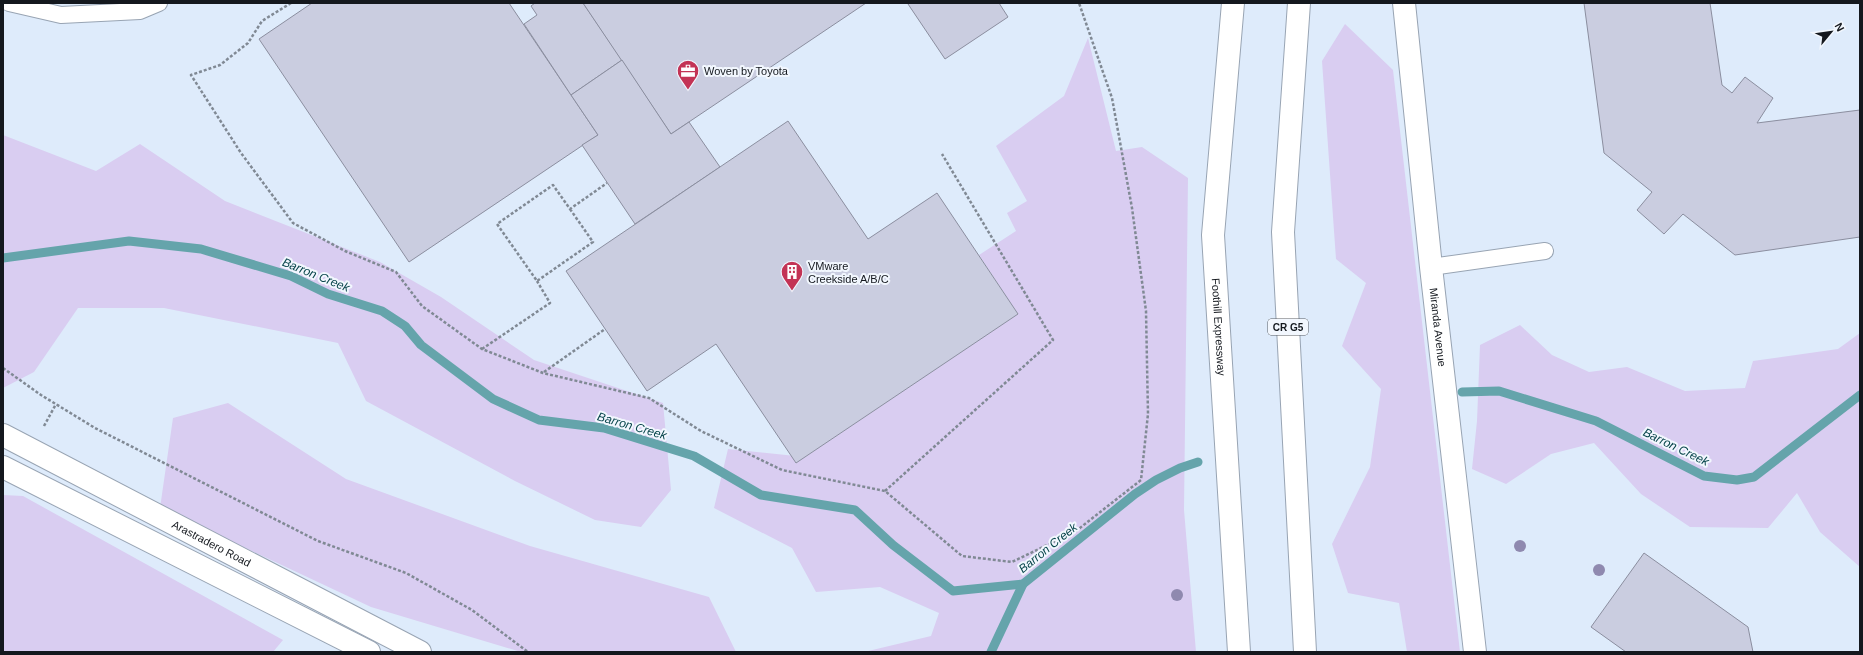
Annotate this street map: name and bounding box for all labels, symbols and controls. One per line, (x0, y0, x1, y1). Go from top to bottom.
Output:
north arrow (1811, 12, 1851, 52)
text: N (1833, 21, 1847, 34)
office icon: Woven by Toyota (675, 58, 701, 91)
place label: Woven by Toyota (704, 65, 789, 77)
water label: Barron Creek (280, 255, 353, 295)
building icon: VMware Creekside A/B/C (779, 259, 805, 292)
place label: VMware Creekside A/B/C (808, 260, 889, 285)
street label: Foothill Expressway (1210, 278, 1228, 377)
street label: Miranda Avenue (1427, 287, 1448, 367)
road number: CR G5 (1268, 319, 1308, 335)
water label: Barron Creek (596, 409, 669, 443)
water label: Barron Creek (1641, 425, 1712, 469)
street label: Arastradero Road (170, 518, 253, 569)
water label: Barron Creek (1016, 519, 1081, 576)

